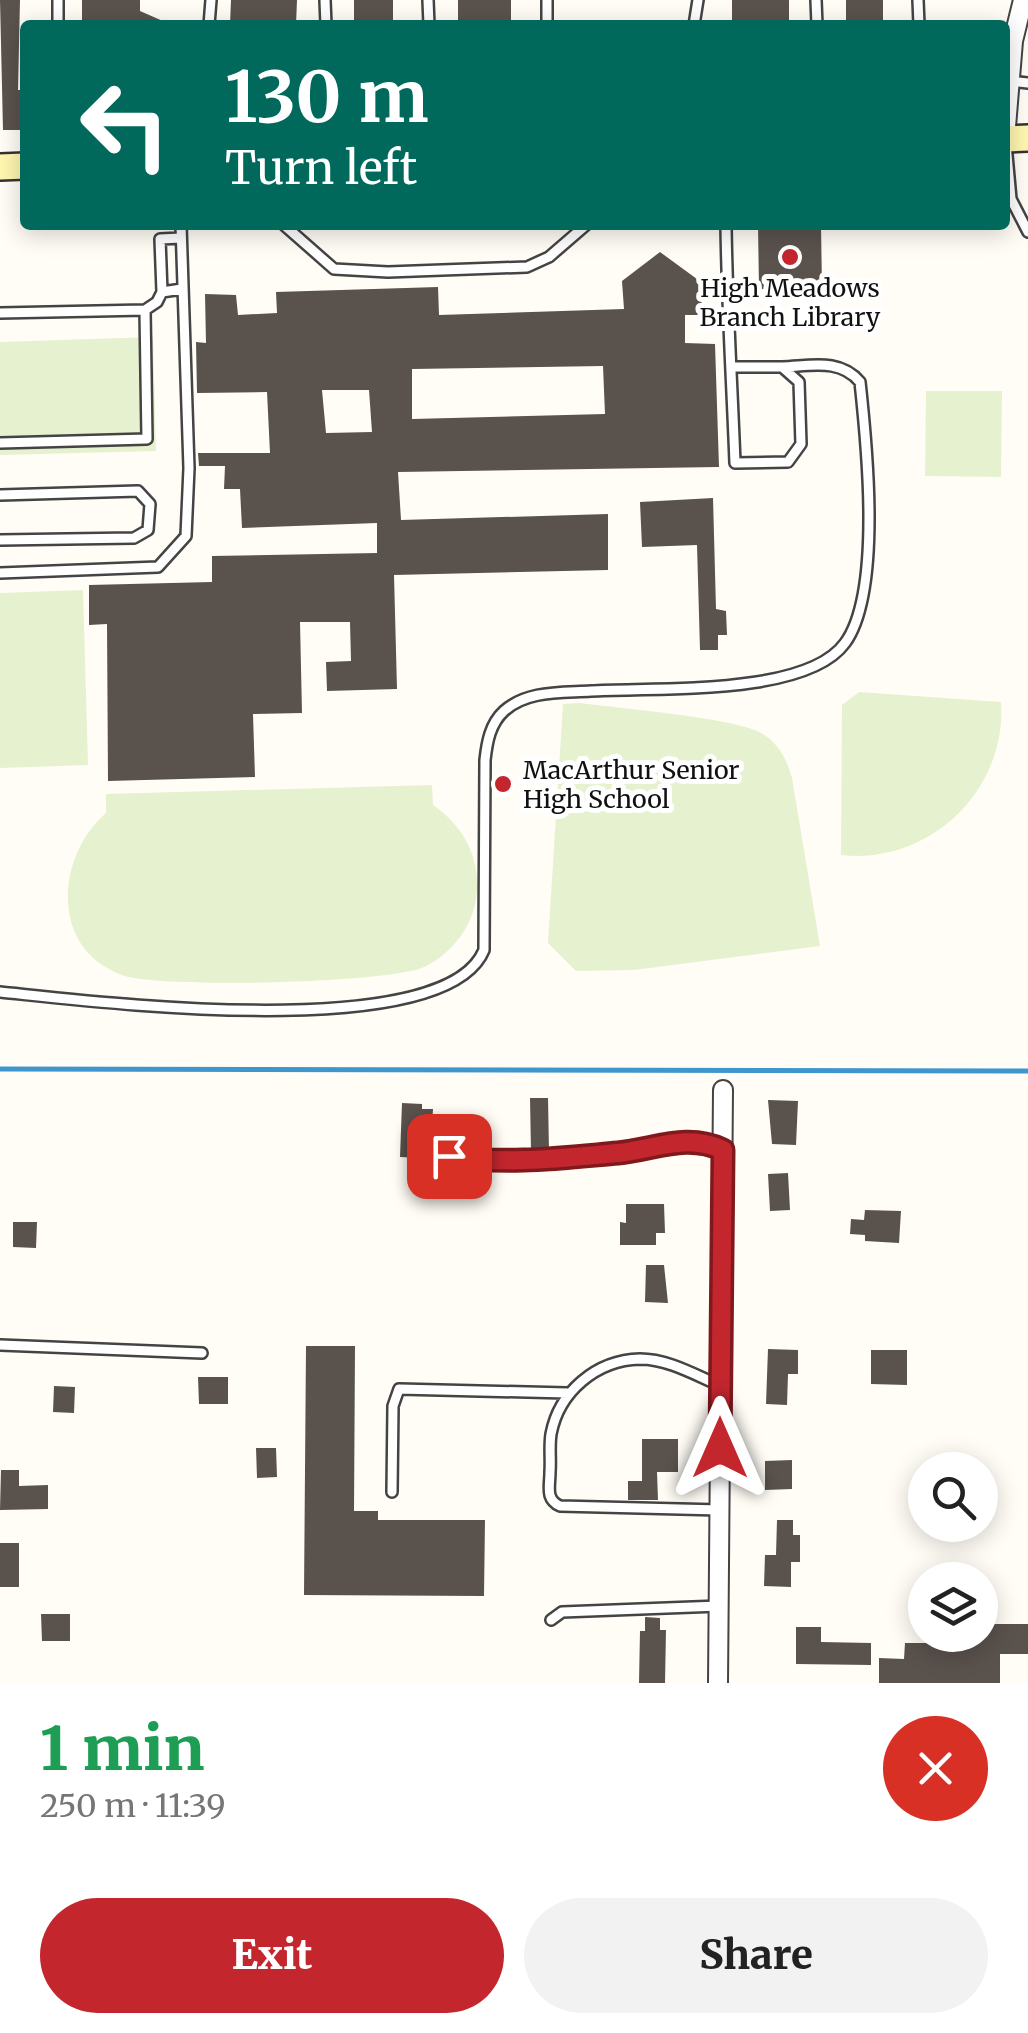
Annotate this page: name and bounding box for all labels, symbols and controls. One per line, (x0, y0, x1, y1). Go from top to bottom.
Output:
text: 130 m (225, 53, 429, 141)
icon: left (60, 60, 190, 190)
text: Turn left (225, 140, 417, 196)
marker: High Meadows Branch Library (779, 246, 801, 268)
place label: High Meadows Branch Library (700, 272, 881, 333)
place label: MacArthur Senior High School (523, 754, 740, 815)
marker: MacArthur Senior High School (492, 773, 514, 795)
pin (407, 1114, 492, 1199)
icon: arrive (422, 1129, 477, 1184)
position arrow (668, 1396, 772, 1500)
map controls (908, 1452, 998, 1652)
button: search (908, 1452, 998, 1542)
button: layers (908, 1562, 998, 1652)
text: 1 min (40, 1711, 204, 1786)
button: close (883, 1716, 988, 1821)
text: 250 m · 11:39 (40, 1786, 226, 1826)
button: Exit (40, 1898, 504, 2013)
button: Share (524, 1898, 988, 2013)

